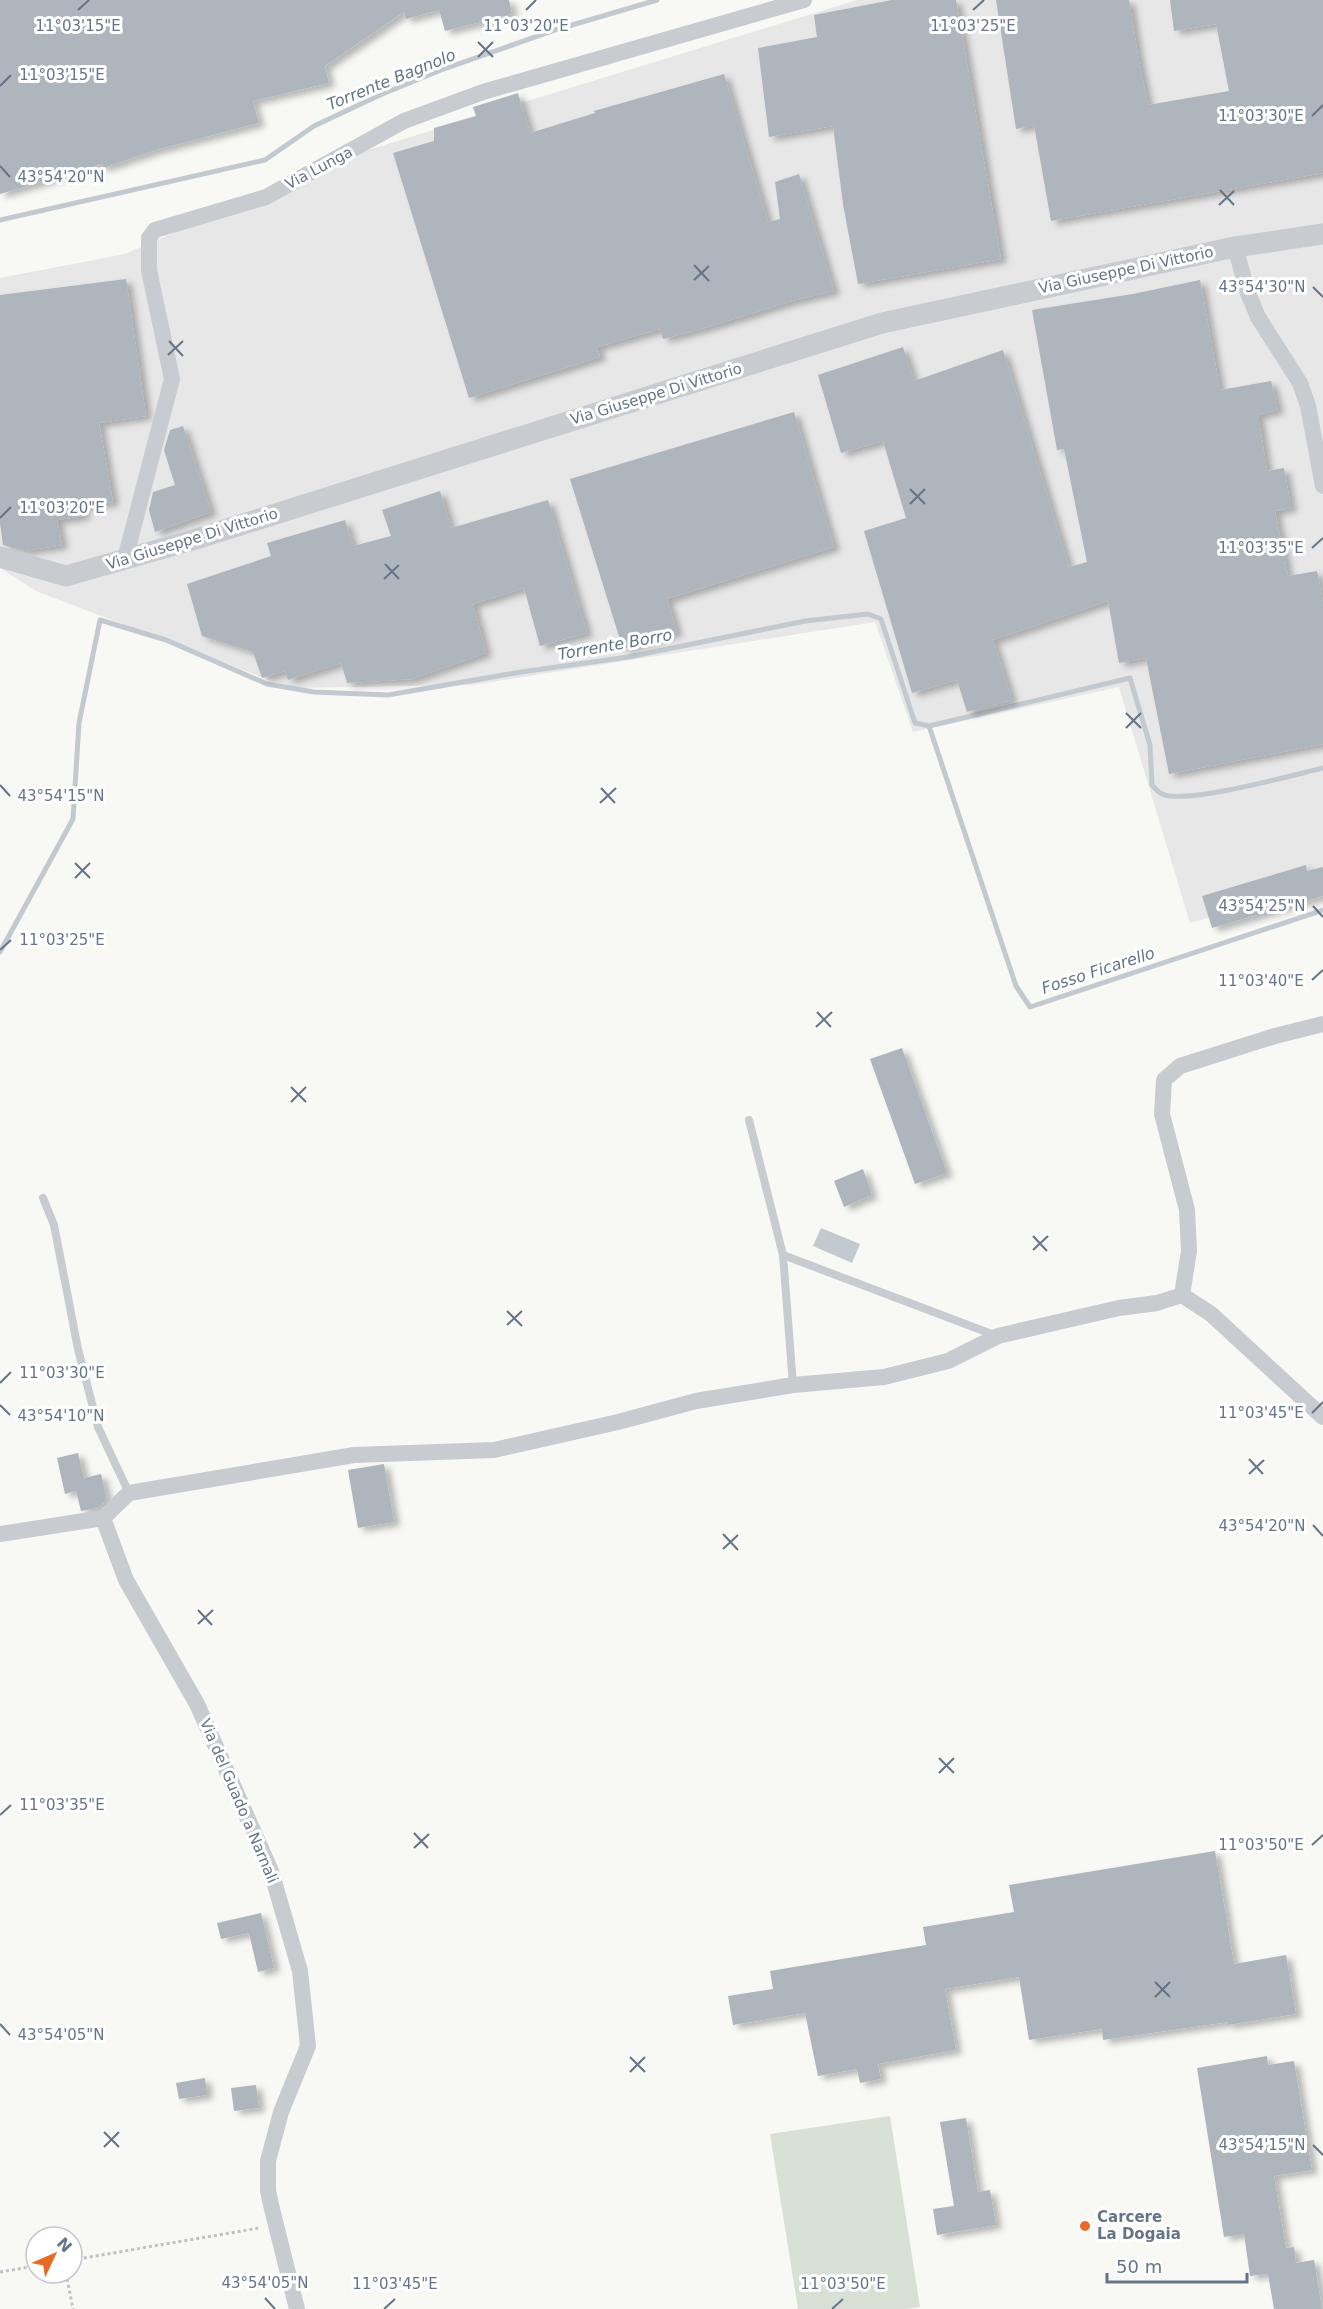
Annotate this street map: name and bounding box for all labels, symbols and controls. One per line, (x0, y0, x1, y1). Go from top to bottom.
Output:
text: 11°03'15"E (35, 17, 121, 35)
text: 11°03'20"E (483, 17, 569, 35)
text: 11°03'25"E (930, 17, 1016, 35)
water label: Torrente Bagnolo (324, 45, 458, 114)
text: 11°03'15"E (19, 66, 105, 84)
text: 11°03'30"E (1218, 107, 1304, 125)
street label: Via Lunga (282, 143, 356, 193)
text: 43°54'20"N (17, 168, 105, 186)
street label: Via Giuseppe Di Vittorio (1037, 243, 1215, 297)
text: 43°54'30"N (1218, 278, 1306, 296)
street label: Via Giuseppe Di Vittorio (568, 359, 744, 429)
text: 11°03'20"E (19, 499, 105, 517)
street label: Via Giuseppe Di Vittorio (104, 504, 280, 574)
text: 11°03'35"E (1218, 539, 1304, 557)
water label: Torrente Borro (556, 625, 674, 664)
text: 43°54'15"N (17, 787, 105, 805)
text: 43°54'25"N (1218, 897, 1306, 915)
text: 11°03'25"E (19, 931, 105, 949)
water label: Fosso Ficarello (1039, 943, 1157, 998)
text: 11°03'40"E (1218, 972, 1304, 990)
text: 11°03'30"E (19, 1364, 105, 1382)
text: 11°03'45"E (1218, 1404, 1304, 1422)
text: 43°54'10"N (17, 1407, 105, 1425)
text: 43°54'20"N (1218, 1517, 1306, 1535)
street label: Via del Guado a Narnali (196, 1716, 282, 1886)
text: 11°03'35"E (19, 1796, 105, 1814)
text: 11°03'50"E (1218, 1836, 1304, 1854)
text: 43°54'05"N (17, 2026, 105, 2044)
text: 43°54'15"N (1218, 2136, 1306, 2154)
place label: Carcere La Dogaia (1097, 2208, 1181, 2243)
marker: Carcere La Dogaia (1078, 2219, 1092, 2233)
north arrow (24, 2225, 84, 2285)
text: N (53, 2234, 76, 2256)
scale bar (1107, 2246, 1246, 2284)
text: 50 m (1116, 2256, 1162, 2277)
text: 43°54'05"N (221, 2274, 309, 2292)
text: 11°03'45"E (352, 2275, 438, 2293)
text: 11°03'50"E (800, 2275, 886, 2293)

